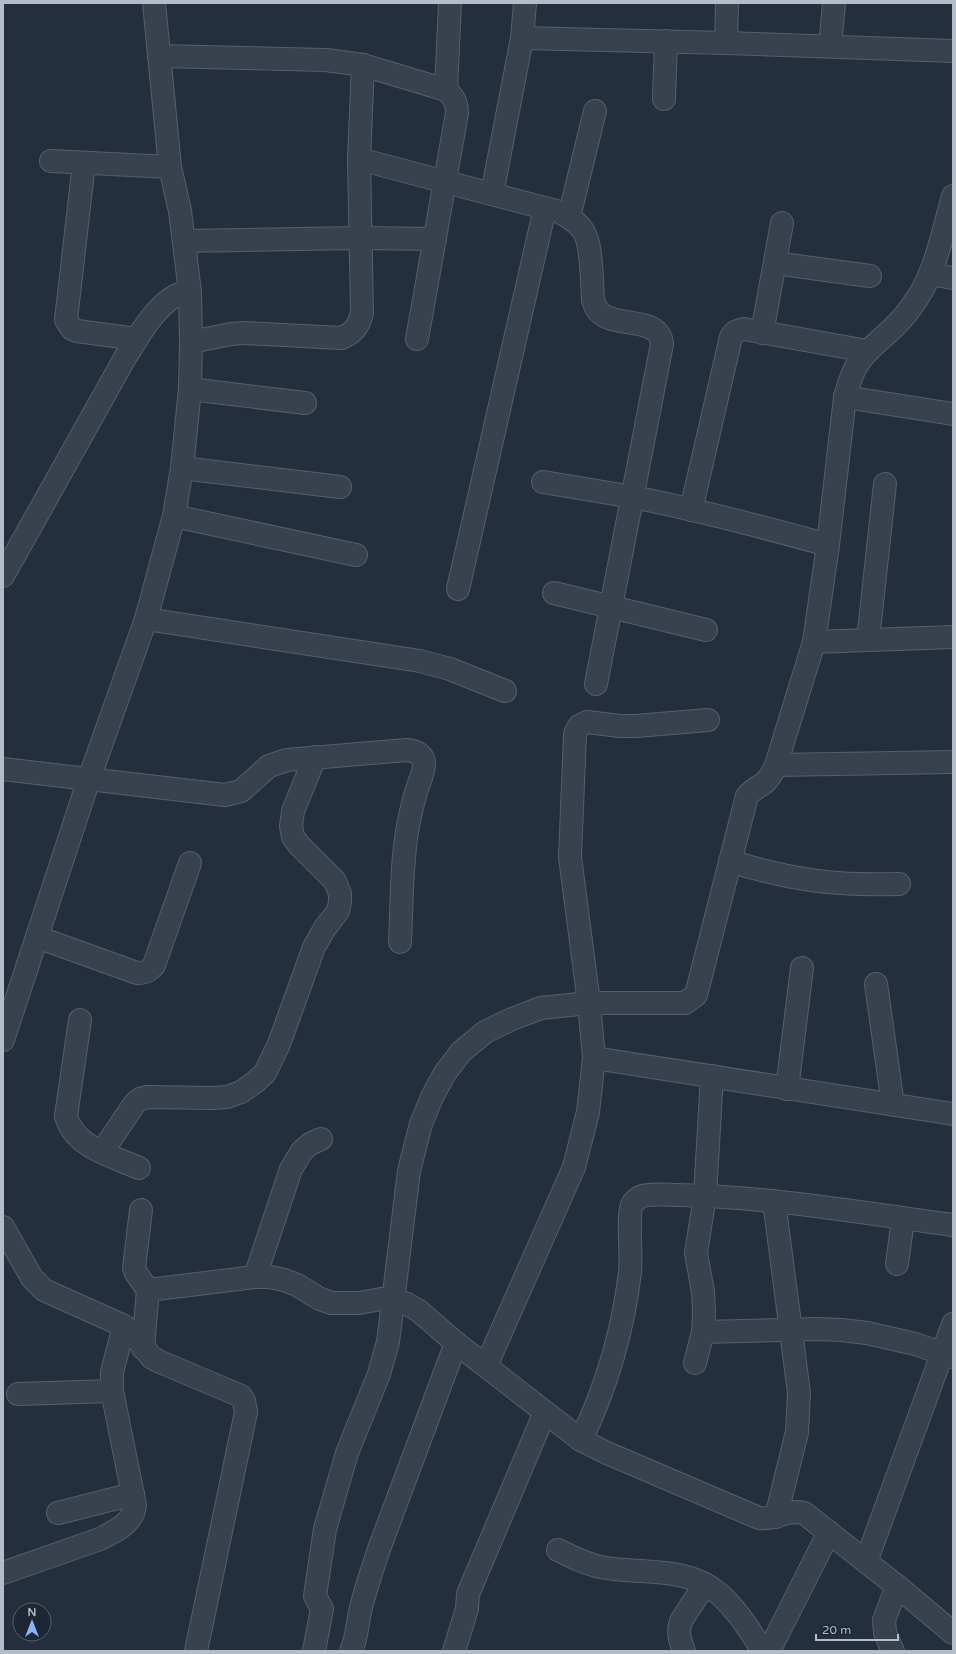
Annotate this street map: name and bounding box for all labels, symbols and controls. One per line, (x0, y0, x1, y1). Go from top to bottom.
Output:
north arrow (12, 1602, 52, 1642)
text: N (28, 1606, 36, 1619)
scale bar (816, 1616, 898, 1642)
text: 20 m (822, 1623, 851, 1637)

